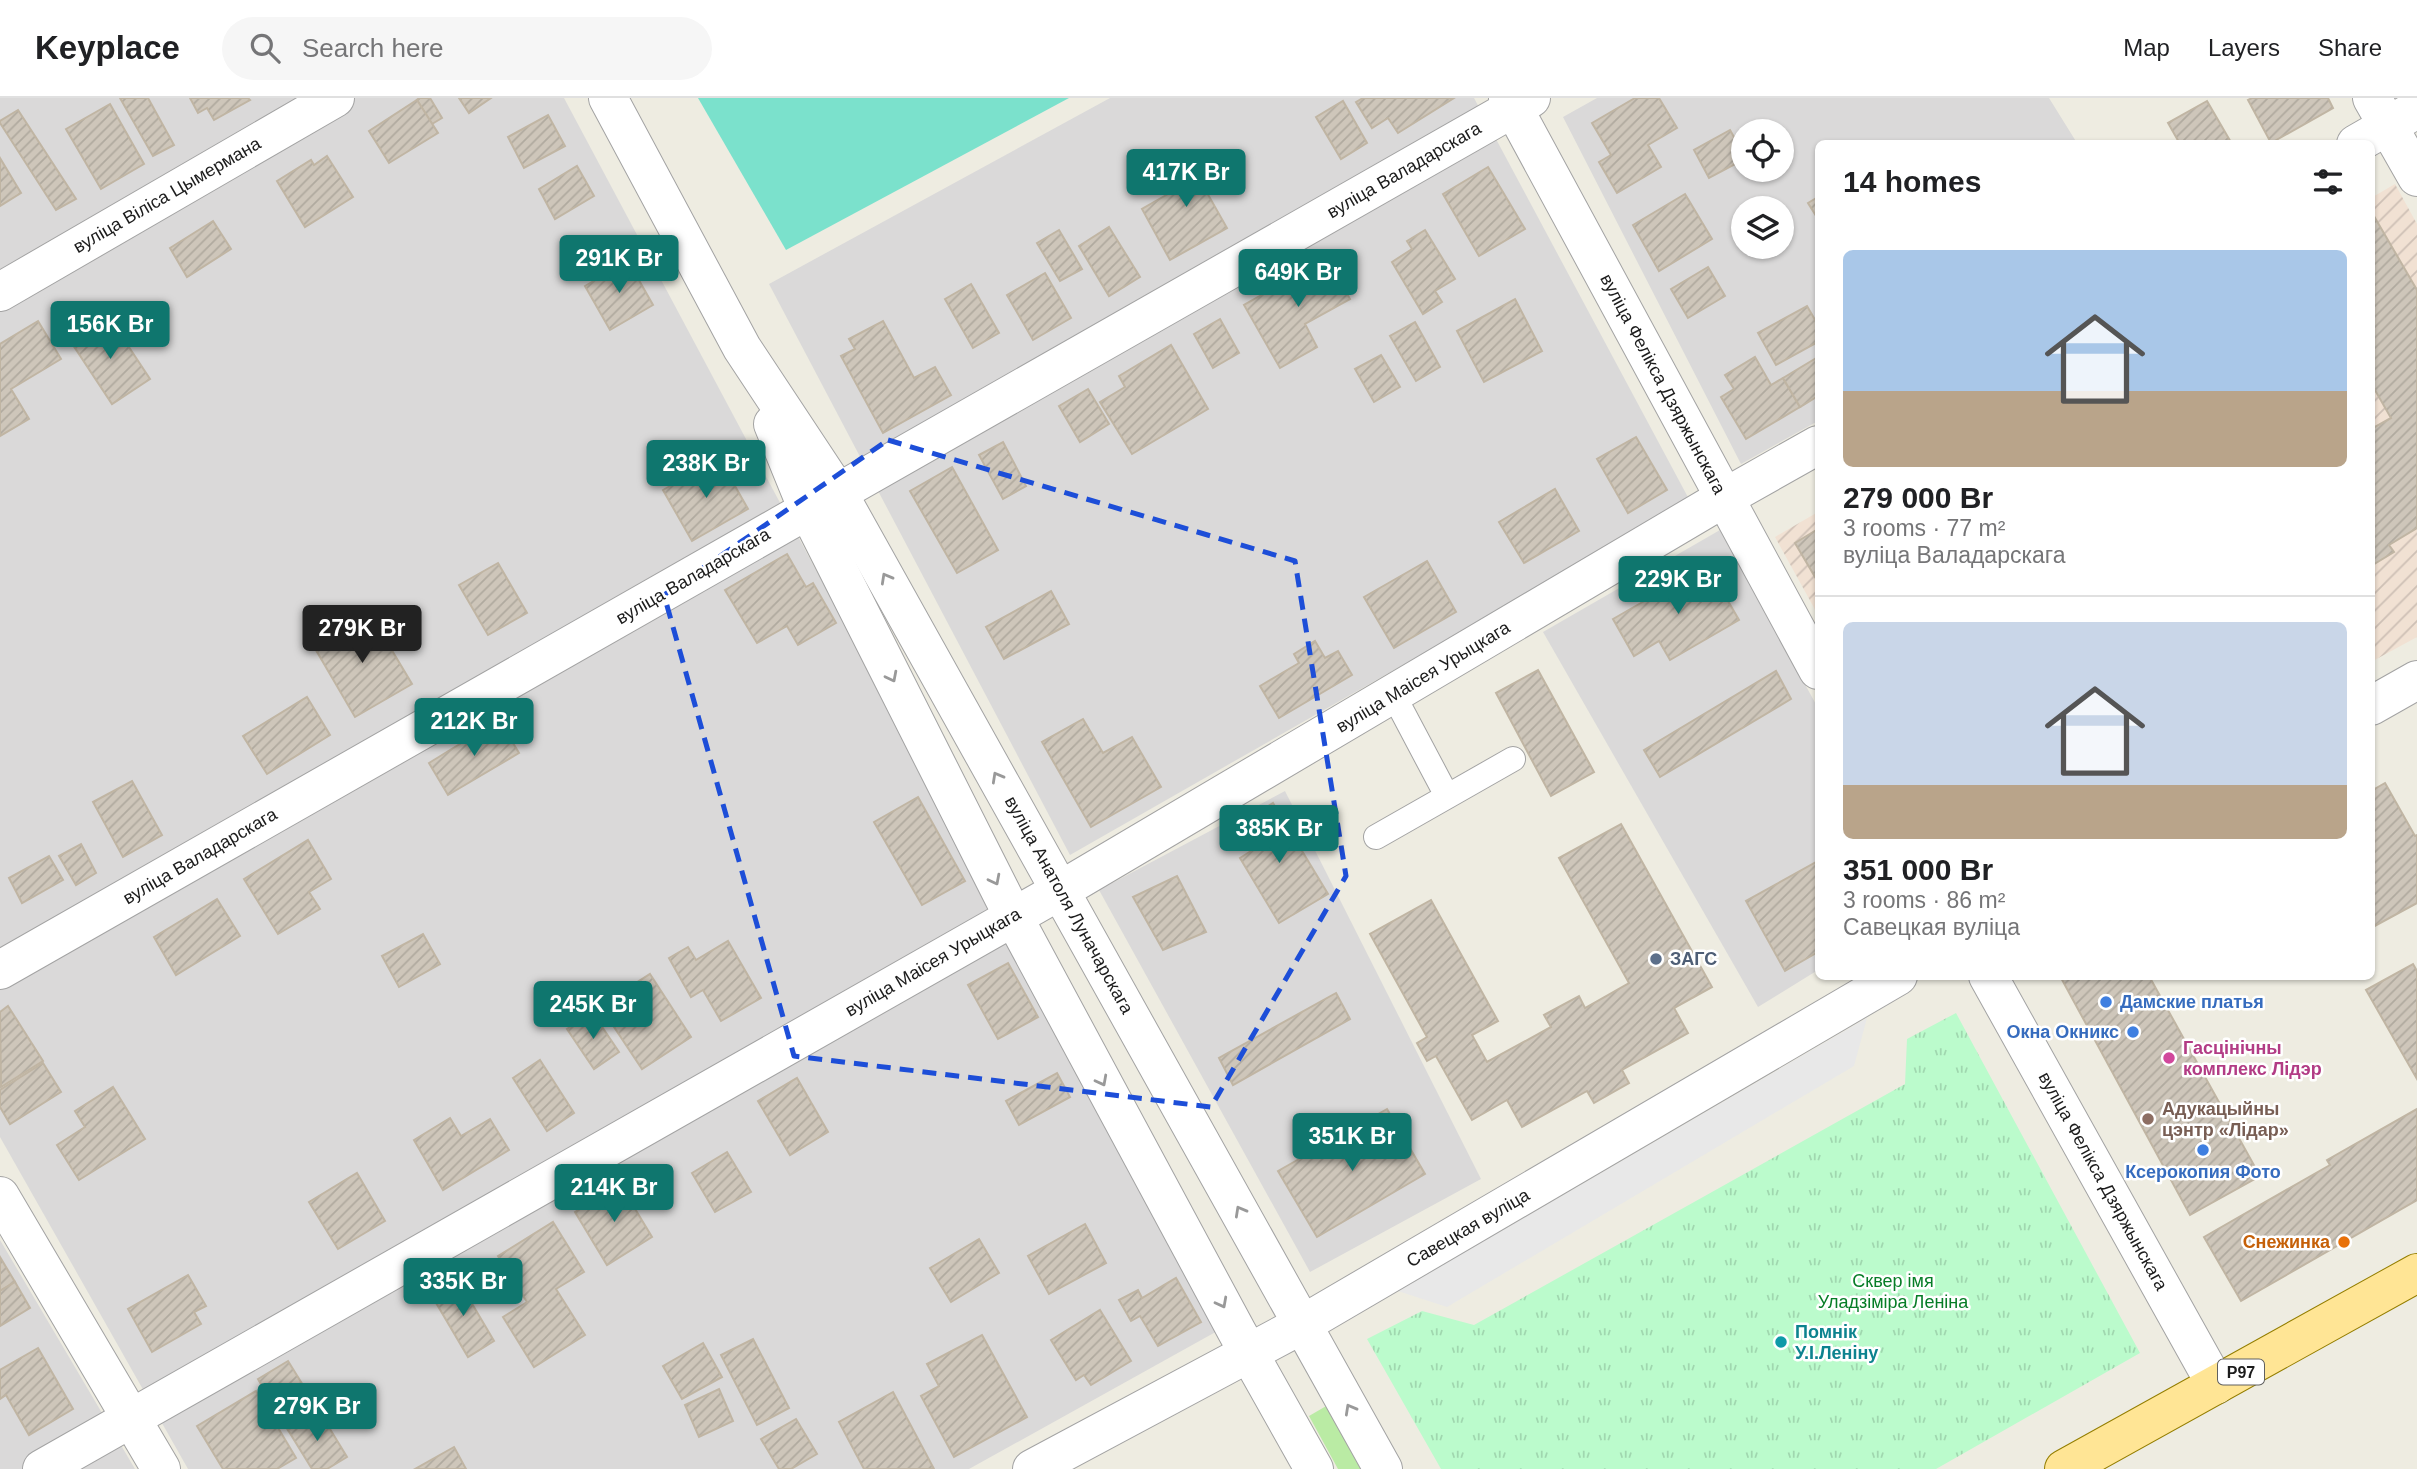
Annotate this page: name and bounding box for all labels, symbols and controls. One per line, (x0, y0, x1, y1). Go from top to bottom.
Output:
search box (222, 17, 712, 80)
text: Keyplace (35, 29, 180, 66)
icon: search (246, 29, 284, 67)
text: Search here (302, 33, 444, 63)
text: Map (2123, 34, 2170, 61)
text: Layers (2208, 34, 2280, 61)
text: Share (2318, 34, 2382, 61)
street label: вуліца Валадарскага (1324, 117, 1485, 222)
map controls (1731, 119, 1794, 259)
button: locate (1731, 119, 1794, 182)
street label: вуліца Віліса Цымермана (70, 133, 265, 257)
pin: 417K Br (1121, 150, 1251, 209)
text: 417K Br (1143, 159, 1229, 185)
icon: filters (2309, 163, 2347, 201)
text: 14 homes (1843, 165, 1981, 198)
button: layers (1731, 196, 1794, 259)
pin: 291K Br (554, 236, 684, 295)
text: 291K Br (576, 245, 662, 271)
pin: 649K Br (1233, 250, 1363, 309)
text: 649K Br (1255, 259, 1341, 285)
street label: вуліца Фелікса Дзяржынскага (1596, 270, 1730, 498)
icon: home (2032, 296, 2158, 422)
pin: 156K Br (45, 302, 175, 361)
text: 156K Br (67, 311, 153, 337)
pin: 238K Br (641, 440, 771, 500)
text: 238K Br (663, 450, 749, 476)
text: 279 000 Br (1843, 481, 1993, 514)
text: 3 rooms · 77 m² (1843, 515, 2005, 541)
street label: вуліца Валадарскага (613, 523, 774, 628)
text: вуліца Валадарскага (1843, 542, 2065, 568)
pin: 229K Br (1613, 556, 1743, 616)
text: 229K Br (1635, 566, 1721, 592)
one-way arrow (881, 573, 894, 585)
pin: 279K Br (297, 606, 427, 665)
text: 279K Br (319, 615, 405, 641)
street label: вуліца Маісея Урыцкага (1333, 617, 1514, 737)
icon: home (2032, 668, 2158, 794)
one-way arrow (884, 670, 898, 683)
pin: 212K Br (409, 698, 539, 758)
text: 212K Br (431, 708, 517, 734)
one-way arrow (992, 771, 1005, 784)
street label: вуліца Анатоля Луначарскага (1001, 793, 1138, 1018)
street label: вуліца Валадарскага (120, 803, 281, 908)
pin: 385K Br (1214, 806, 1344, 865)
text: 385K Br (1236, 815, 1322, 841)
text: 351 000 Br (1843, 853, 1993, 886)
one-way arrow (987, 873, 1001, 885)
text: 3 rooms · 86 m² (1843, 887, 2005, 913)
street label: вуліца Маісея Урыцкага (842, 903, 1025, 1020)
text: Савецкая вуліца (1843, 914, 2020, 940)
place label: ЗАГС (1670, 949, 1717, 969)
marker: ЗАГС (1648, 951, 1664, 967)
pin: 245K Br (528, 982, 658, 1041)
text: 245K Br (550, 991, 636, 1017)
place label: Дамские платья (2120, 992, 2264, 1012)
marker: Дамские платья (2098, 994, 2114, 1010)
place label: Окна Окникс (2006, 1022, 2119, 1042)
marker: Окна Окникс (2125, 1024, 2141, 1040)
place label: Гасцінічны комплекс Лідэр (2183, 1038, 2322, 1079)
marker: Гасцінічны комплекс Лідэр (2161, 1050, 2177, 1066)
street label: вуліца Фелікса Дзяржынскага (2035, 1068, 2172, 1294)
one-way arrow (1094, 1074, 1107, 1086)
place label: Адукацыйны цэнтр «Лідар» (2162, 1099, 2289, 1140)
marker: Адукацыйны цэнтр «Лідар» (2140, 1111, 2156, 1127)
pin: 351K Br (1287, 1114, 1417, 1173)
text: 351K Br (1309, 1123, 1395, 1149)
marker: Ксерокопия Фото (2195, 1142, 2211, 1158)
place label: Ксерокопия Фото (2125, 1162, 2281, 1182)
pin: 214K Br (549, 1164, 679, 1224)
text: 214K Br (571, 1174, 657, 1200)
street label: Савецкая вуліца (1403, 1184, 1534, 1271)
one-way arrow (1235, 1205, 1248, 1218)
place label: Снежинка (2243, 1232, 2331, 1252)
marker: Снежинка (2336, 1234, 2352, 1250)
pin: 335K Br (398, 1258, 528, 1318)
text: 335K Br (420, 1268, 506, 1294)
park label: Сквер імя Уладзіміра Леніна (1818, 1271, 1969, 1312)
one-way arrow (1213, 1296, 1227, 1308)
place label: Помнік У.І.Леніну (1795, 1322, 1878, 1363)
marker: Помнік У.І.Леніну (1773, 1334, 1789, 1350)
road number: Р97 (2218, 1360, 2264, 1384)
pin: 279K Br (252, 1384, 382, 1443)
text: 279K Br (274, 1393, 360, 1419)
one-way arrow (1345, 1404, 1358, 1417)

